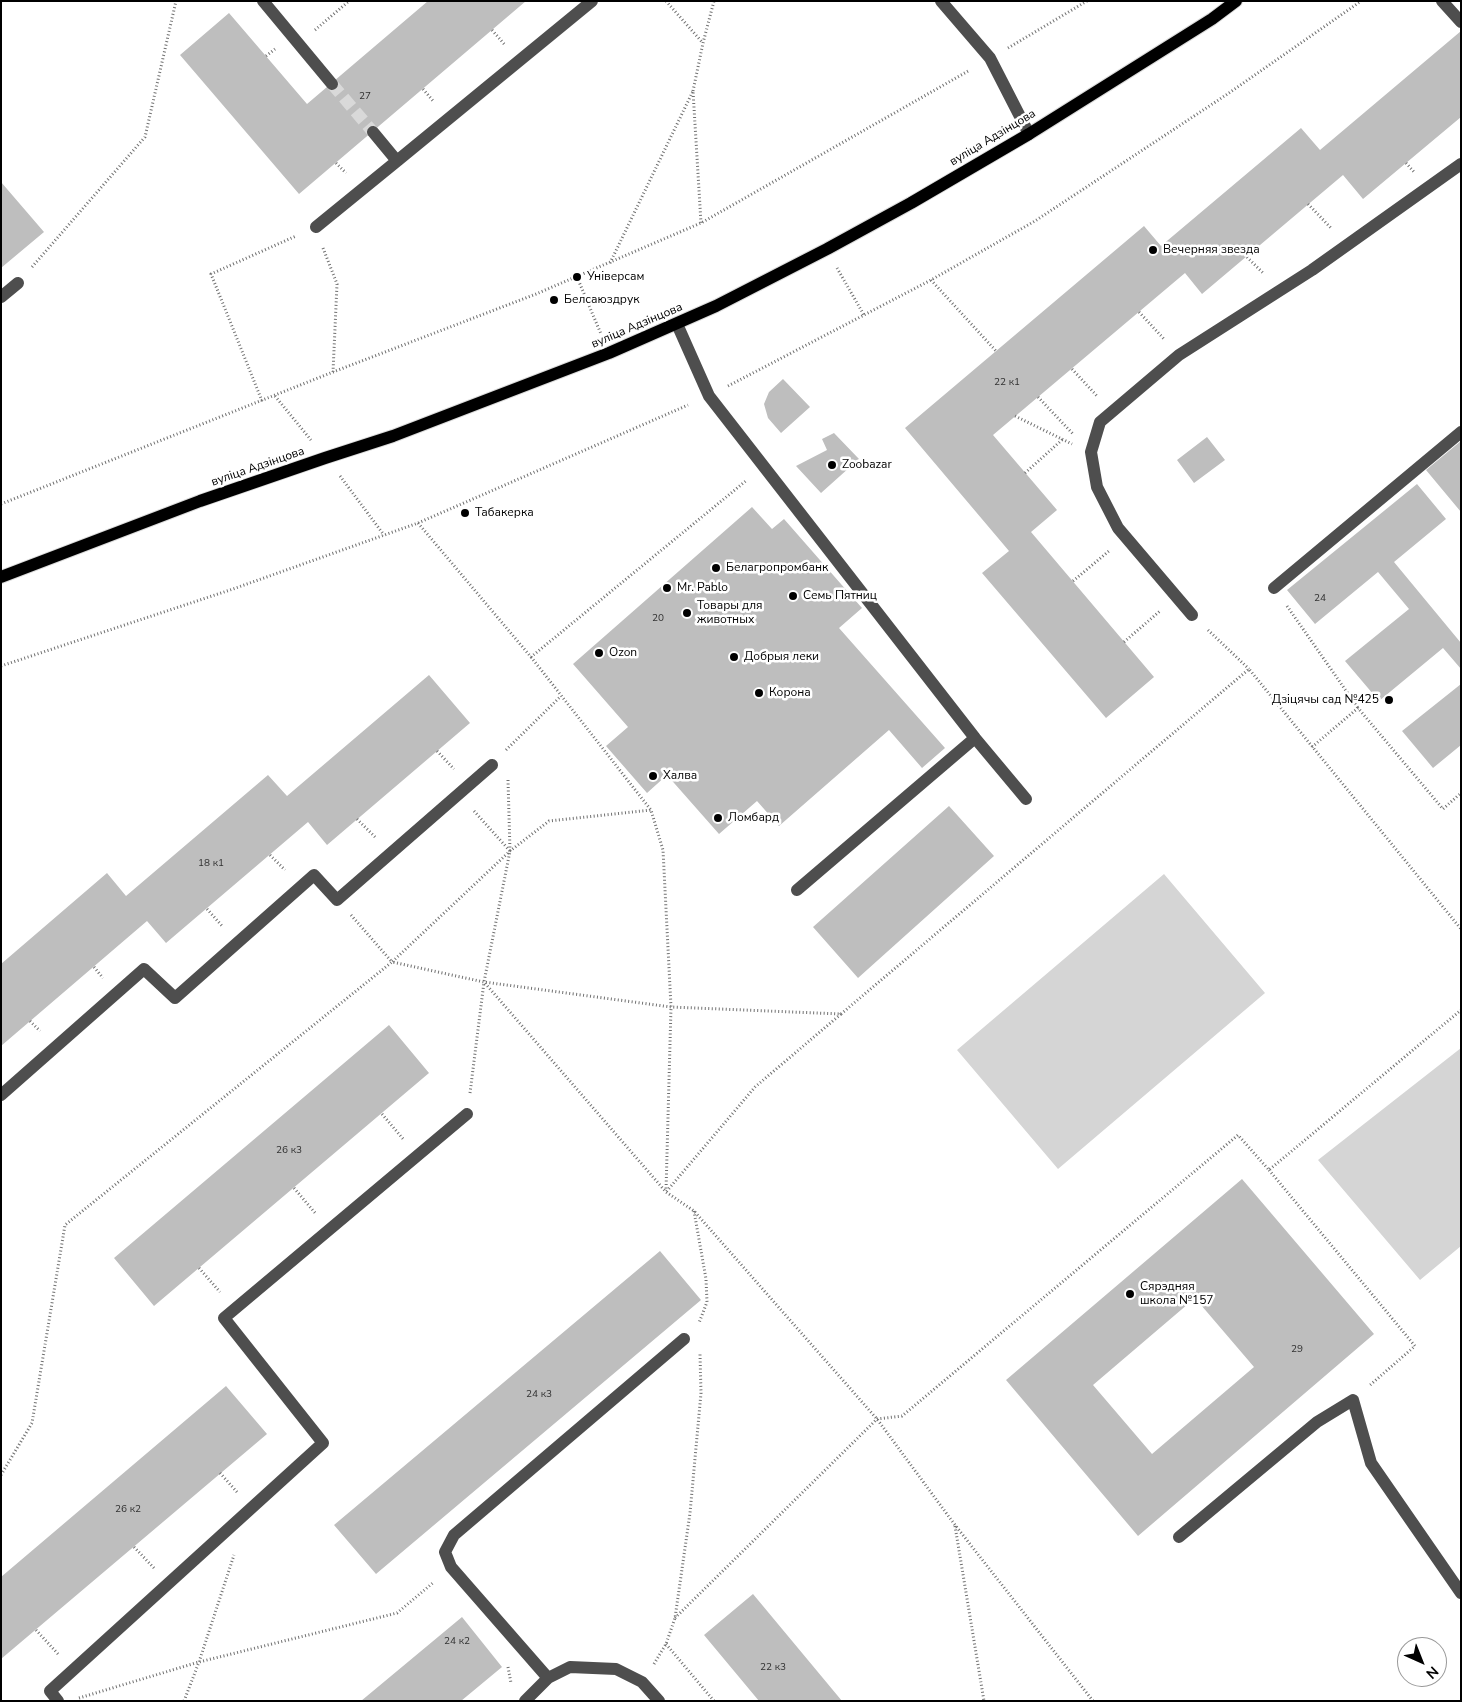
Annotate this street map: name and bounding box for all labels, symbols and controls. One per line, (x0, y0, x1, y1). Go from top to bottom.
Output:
house number: 27 (359, 91, 371, 103)
street label: вуліца Адзінцова (947, 107, 1039, 169)
place label: Вечерняя звезда (1163, 243, 1260, 257)
marker: Вечерняя звезда (1147, 244, 1159, 256)
place label: Універсам (587, 270, 644, 284)
marker: Універсам (571, 271, 583, 283)
place label: Белсаюздрук (564, 293, 640, 307)
marker: Белсаюздрук (548, 294, 560, 306)
street label: вуліца Адзінцова (589, 300, 685, 352)
house number: 22 к1 (994, 377, 1020, 389)
street label: вуліца Адзінцова (209, 444, 307, 490)
place label: Zoobazar (842, 458, 892, 472)
marker: Zoobazar (826, 459, 838, 471)
place label: Табакерка (475, 506, 534, 520)
marker: Табакерка (459, 507, 471, 519)
place label: Белагропромбанк (726, 561, 828, 575)
marker: Белагропромбанк (710, 562, 722, 574)
place label: Mr. Pablo (677, 581, 728, 595)
marker: Mr. Pablo (661, 582, 673, 594)
place label: Семь Пятниц (803, 589, 877, 603)
marker: Семь Пятниц (787, 590, 799, 602)
house number: 24 (1314, 593, 1326, 605)
place label: Товары для животных (697, 599, 763, 627)
marker: Товары для животных (681, 607, 693, 619)
house number: 20 (652, 613, 664, 625)
place label: Ozon (609, 646, 637, 660)
marker: Ozon (593, 647, 605, 659)
place label: Добрыя леки (744, 650, 819, 664)
marker: Добрыя леки (728, 651, 740, 663)
place label: Корона (769, 686, 811, 700)
marker: Корона (753, 687, 765, 699)
place label: Дзіцячы сад №425 (1272, 693, 1379, 707)
marker: Дзіцячы сад №425 (1383, 694, 1395, 706)
place label: Халва (663, 769, 697, 783)
marker: Халва (647, 770, 659, 782)
place label: Ломбард (728, 811, 779, 825)
marker: Ломбард (712, 812, 724, 824)
house number: 18 к1 (198, 858, 224, 870)
house number: 26 к3 (276, 1145, 302, 1157)
place label: Сярэдняя школа №157 (1140, 1280, 1214, 1308)
marker: Сярэдняя школа №157 (1124, 1288, 1136, 1300)
house number: 29 (1291, 1344, 1303, 1356)
house number: 24 к3 (526, 1389, 552, 1401)
house number: 26 к2 (115, 1504, 141, 1516)
house number: 24 к2 (444, 1636, 470, 1648)
north arrow (1397, 1637, 1447, 1687)
house number: 22 к3 (760, 1662, 786, 1674)
text: N (1422, 1662, 1442, 1683)

